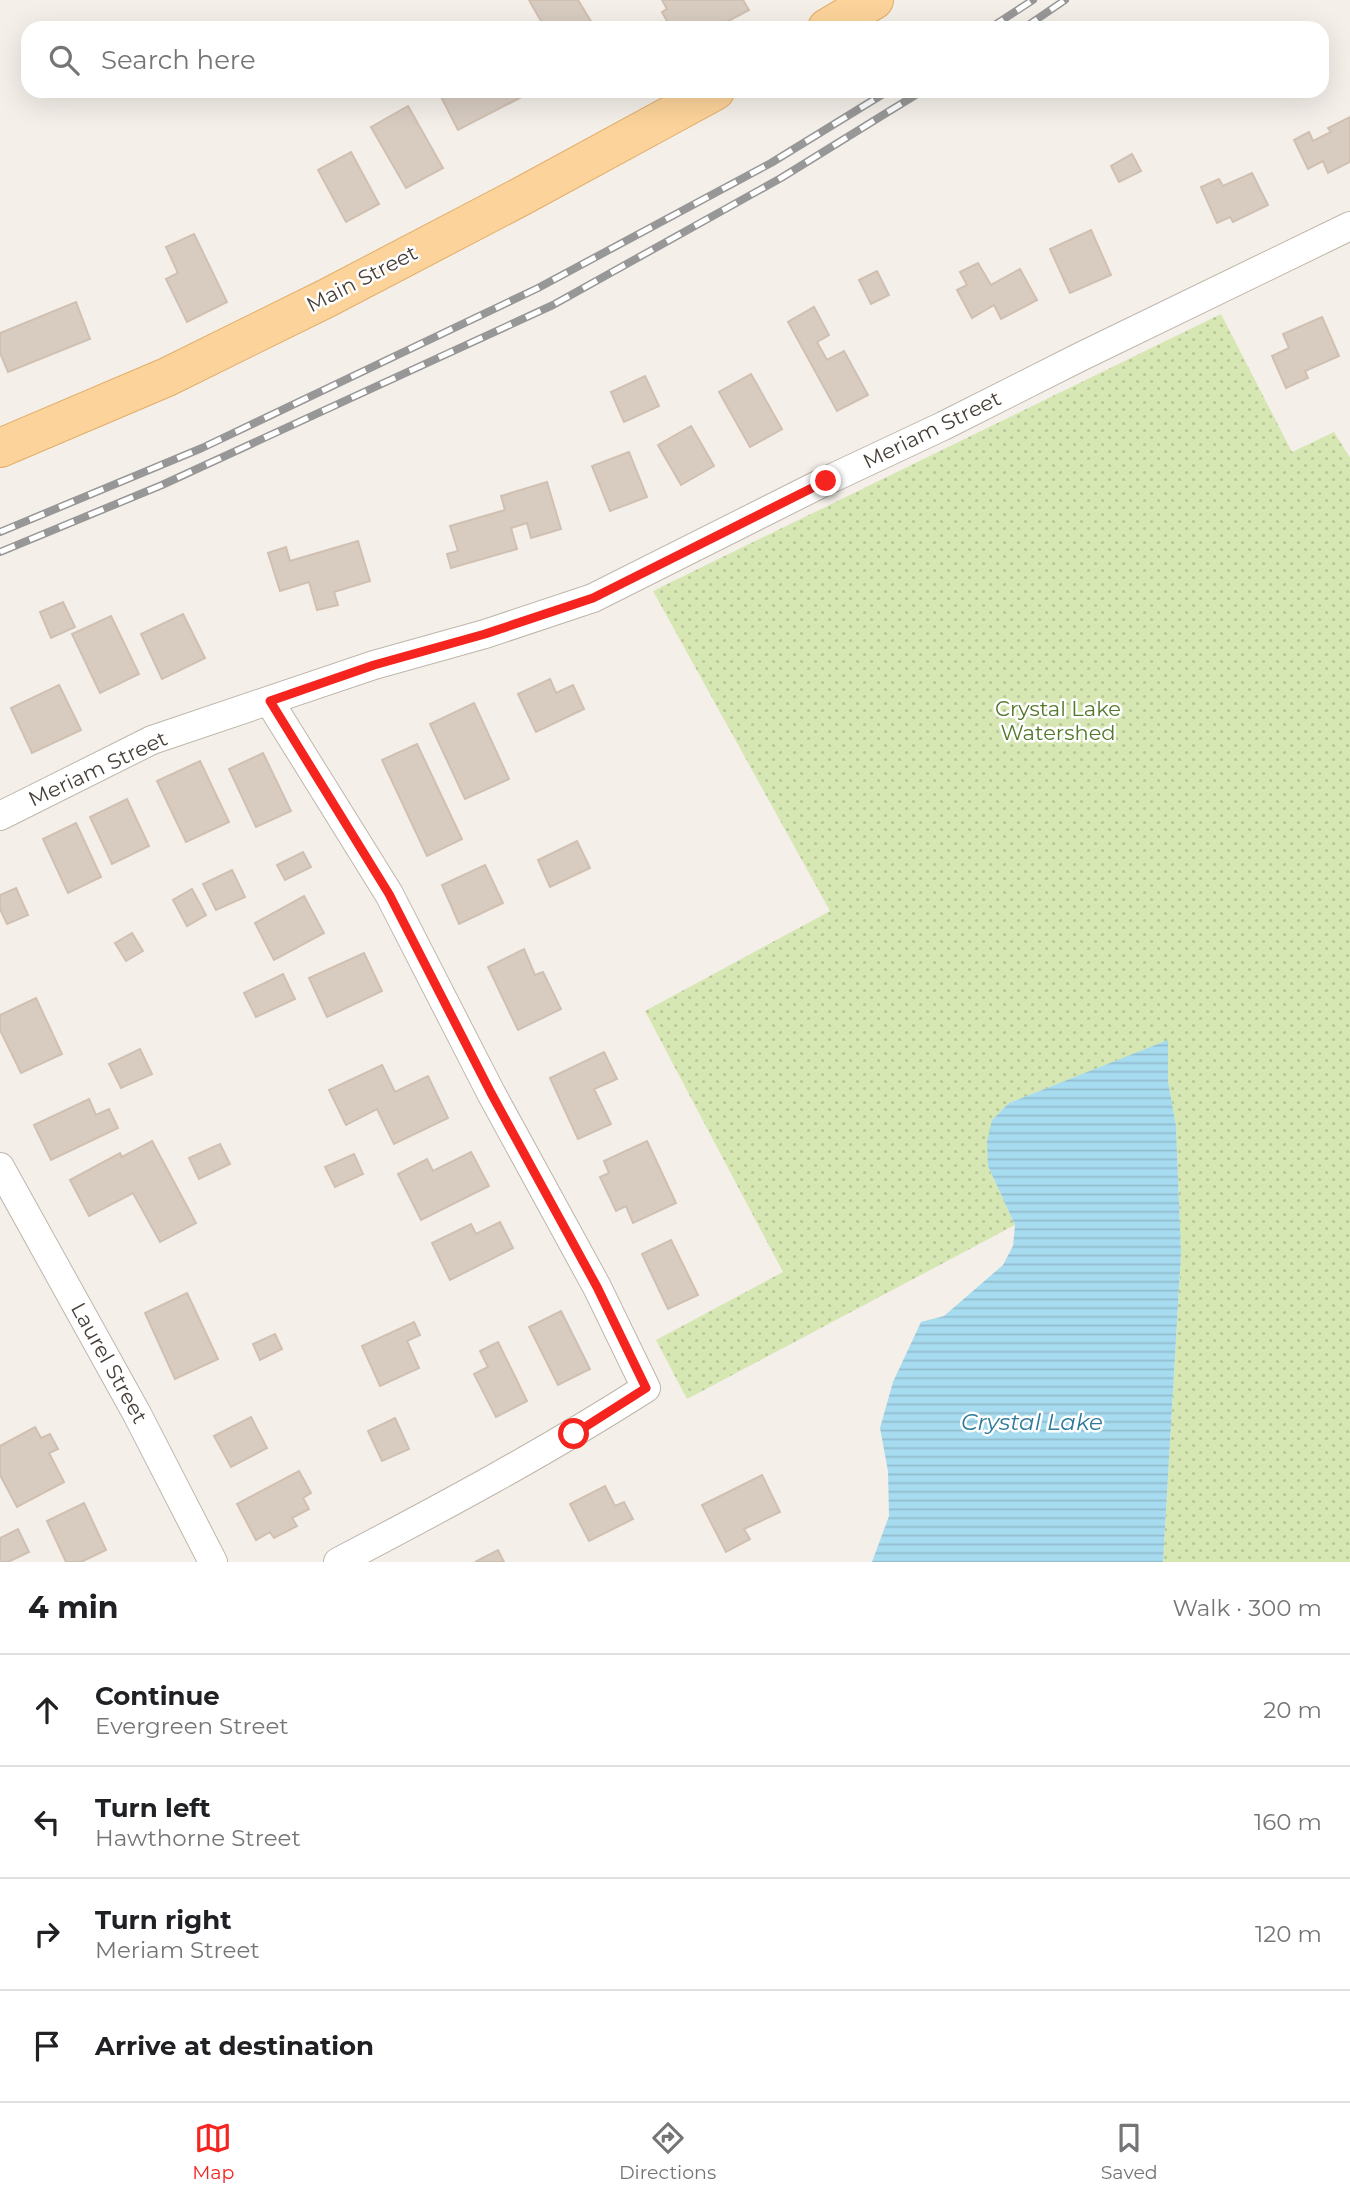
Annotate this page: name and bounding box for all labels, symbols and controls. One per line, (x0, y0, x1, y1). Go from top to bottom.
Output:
search box (21, 21, 1329, 98)
icon: search (45, 41, 83, 79)
text: Search here (101, 44, 256, 76)
street label: Main Street (302, 240, 421, 317)
street label: Meriam Street (859, 385, 1005, 474)
route end (810, 465, 841, 496)
park label: Crystal Lake Watershed (995, 696, 1121, 745)
street label: Meriam Street (24, 725, 171, 812)
street label: Laurel Street (66, 1298, 153, 1428)
water label: Crystal Lake (961, 1408, 1103, 1436)
route start (558, 1418, 589, 1449)
text: 4 min (28, 1589, 118, 1626)
text: Walk · 300 m (1172, 1594, 1322, 1622)
text: Continue (95, 1680, 220, 1712)
icon: ahead (28, 1691, 66, 1729)
text: 20 m (1263, 1696, 1322, 1724)
text: Evergreen Street (95, 1712, 289, 1740)
text: Turn left (95, 1792, 211, 1824)
icon: left (28, 1803, 66, 1841)
text: 160 m (1254, 1808, 1322, 1836)
text: Hawthorne Street (95, 1824, 301, 1852)
text: Turn right (95, 1904, 231, 1936)
icon: right (28, 1915, 66, 1953)
text: 120 m (1255, 1920, 1322, 1948)
text: Meriam Street (95, 1936, 260, 1964)
icon: arrive (28, 2027, 66, 2065)
text: Arrive at destination (95, 2030, 374, 2062)
tab: Map (192, 2119, 234, 2184)
tab: Directions (619, 2119, 716, 2184)
tab: Saved (1101, 2119, 1158, 2184)

